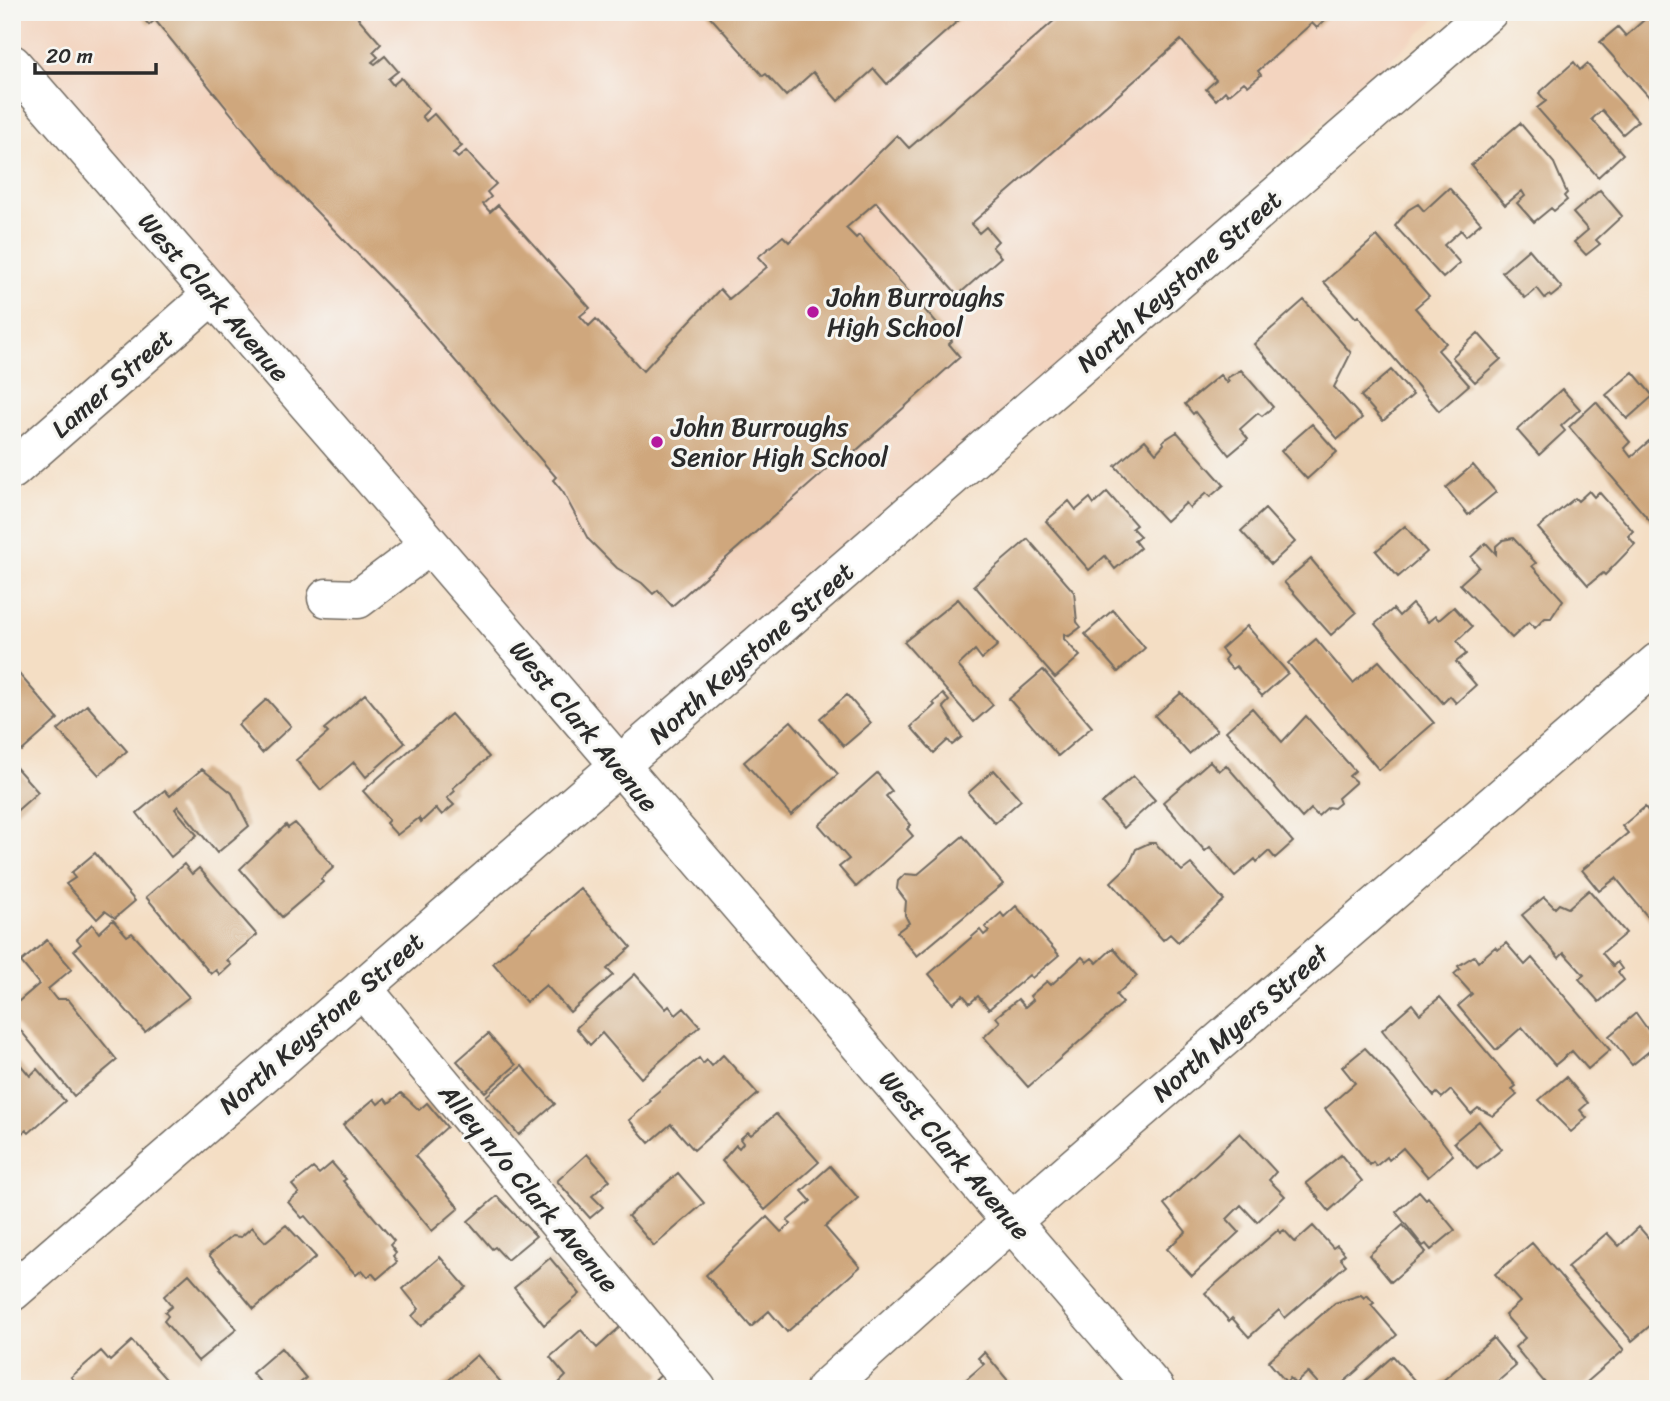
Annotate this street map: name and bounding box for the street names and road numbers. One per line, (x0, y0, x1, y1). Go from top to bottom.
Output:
street label: North Keystone Street (1065, 178, 1293, 384)
street label: West Clark Avenue (126, 201, 302, 393)
street label: Lamer Street (40, 316, 184, 450)
street label: North Keystone Street (637, 550, 865, 756)
street label: West Clark Avenue (497, 629, 671, 823)
street label: North Keystone Street (207, 920, 435, 1126)
street label: North Myers Street (1140, 931, 1341, 1114)
street label: West Clark Avenue (867, 1059, 1043, 1251)
street label: Alley n/o Clark Avenue (426, 1072, 631, 1304)

